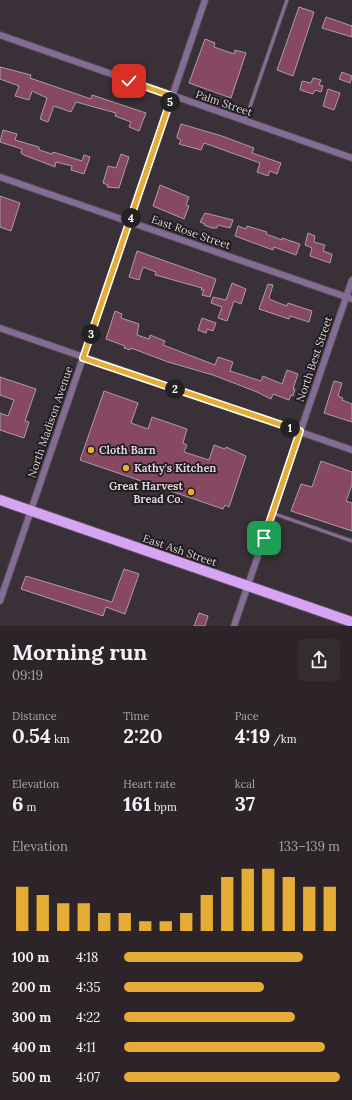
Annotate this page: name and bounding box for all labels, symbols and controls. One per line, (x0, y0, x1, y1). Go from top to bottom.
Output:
pin (112, 64, 146, 98)
icon: check (118, 70, 140, 92)
street label: Palm Street (194, 87, 255, 119)
pin: 5 (160, 92, 180, 112)
text: 5 (167, 95, 173, 109)
pin: 4 (121, 208, 141, 228)
text: 4 (128, 211, 134, 225)
street label: East Rose Street (149, 212, 233, 252)
street label: North Best Street (293, 314, 335, 404)
pin: 3 (81, 324, 101, 344)
text: 3 (88, 327, 94, 341)
street label: North Madison Avenue (24, 364, 76, 480)
pin: 2 (165, 379, 185, 399)
text: 2 (172, 382, 178, 396)
pin: 1 (280, 418, 300, 438)
text: 1 (288, 421, 292, 435)
place label: Cloth Barn (99, 443, 156, 457)
marker: Cloth Barn (86, 445, 96, 455)
place label: Kathy's Kitchen (134, 461, 216, 475)
marker: Kathy's Kitchen (121, 463, 131, 473)
place label: Great Harvest Bread Co. (109, 479, 183, 506)
marker: Great Harvest Bread Co. (186, 487, 196, 497)
pin (247, 521, 281, 555)
icon: arrive (253, 527, 275, 549)
street label: East Ash Street (141, 531, 220, 569)
text: Morning run (12, 638, 147, 666)
button: share (298, 639, 340, 681)
text: 09:19 (12, 667, 43, 684)
text: Distance (12, 709, 57, 723)
text: Time (123, 709, 149, 723)
text: Pace (235, 709, 259, 723)
text: 0.54 (12, 723, 51, 748)
text: 2:20 (123, 723, 162, 748)
text: 4:19 (235, 723, 270, 748)
text: km (51, 732, 70, 746)
text: /km (270, 732, 296, 746)
text: Elevation (12, 777, 59, 791)
text: Heart rate (123, 777, 176, 791)
text: kcal (235, 777, 255, 791)
text: 6 (12, 791, 24, 816)
text: 161 (123, 791, 151, 816)
text: 37 (235, 791, 255, 816)
text: m (24, 800, 36, 814)
text: bpm (151, 800, 177, 814)
text: Elevation (12, 838, 68, 855)
text: 133–139 m (279, 838, 340, 855)
text: 100 m (12, 949, 49, 966)
text: 4:18 (76, 949, 98, 966)
text: 200 m (12, 979, 51, 996)
text: 4:35 (76, 979, 101, 996)
text: 300 m (12, 1009, 51, 1026)
text: 4:22 (76, 1009, 100, 1026)
text: 400 m (12, 1039, 51, 1056)
text: 4:11 (76, 1039, 96, 1056)
text: 500 m (12, 1069, 51, 1086)
text: 4:07 (76, 1069, 100, 1086)

